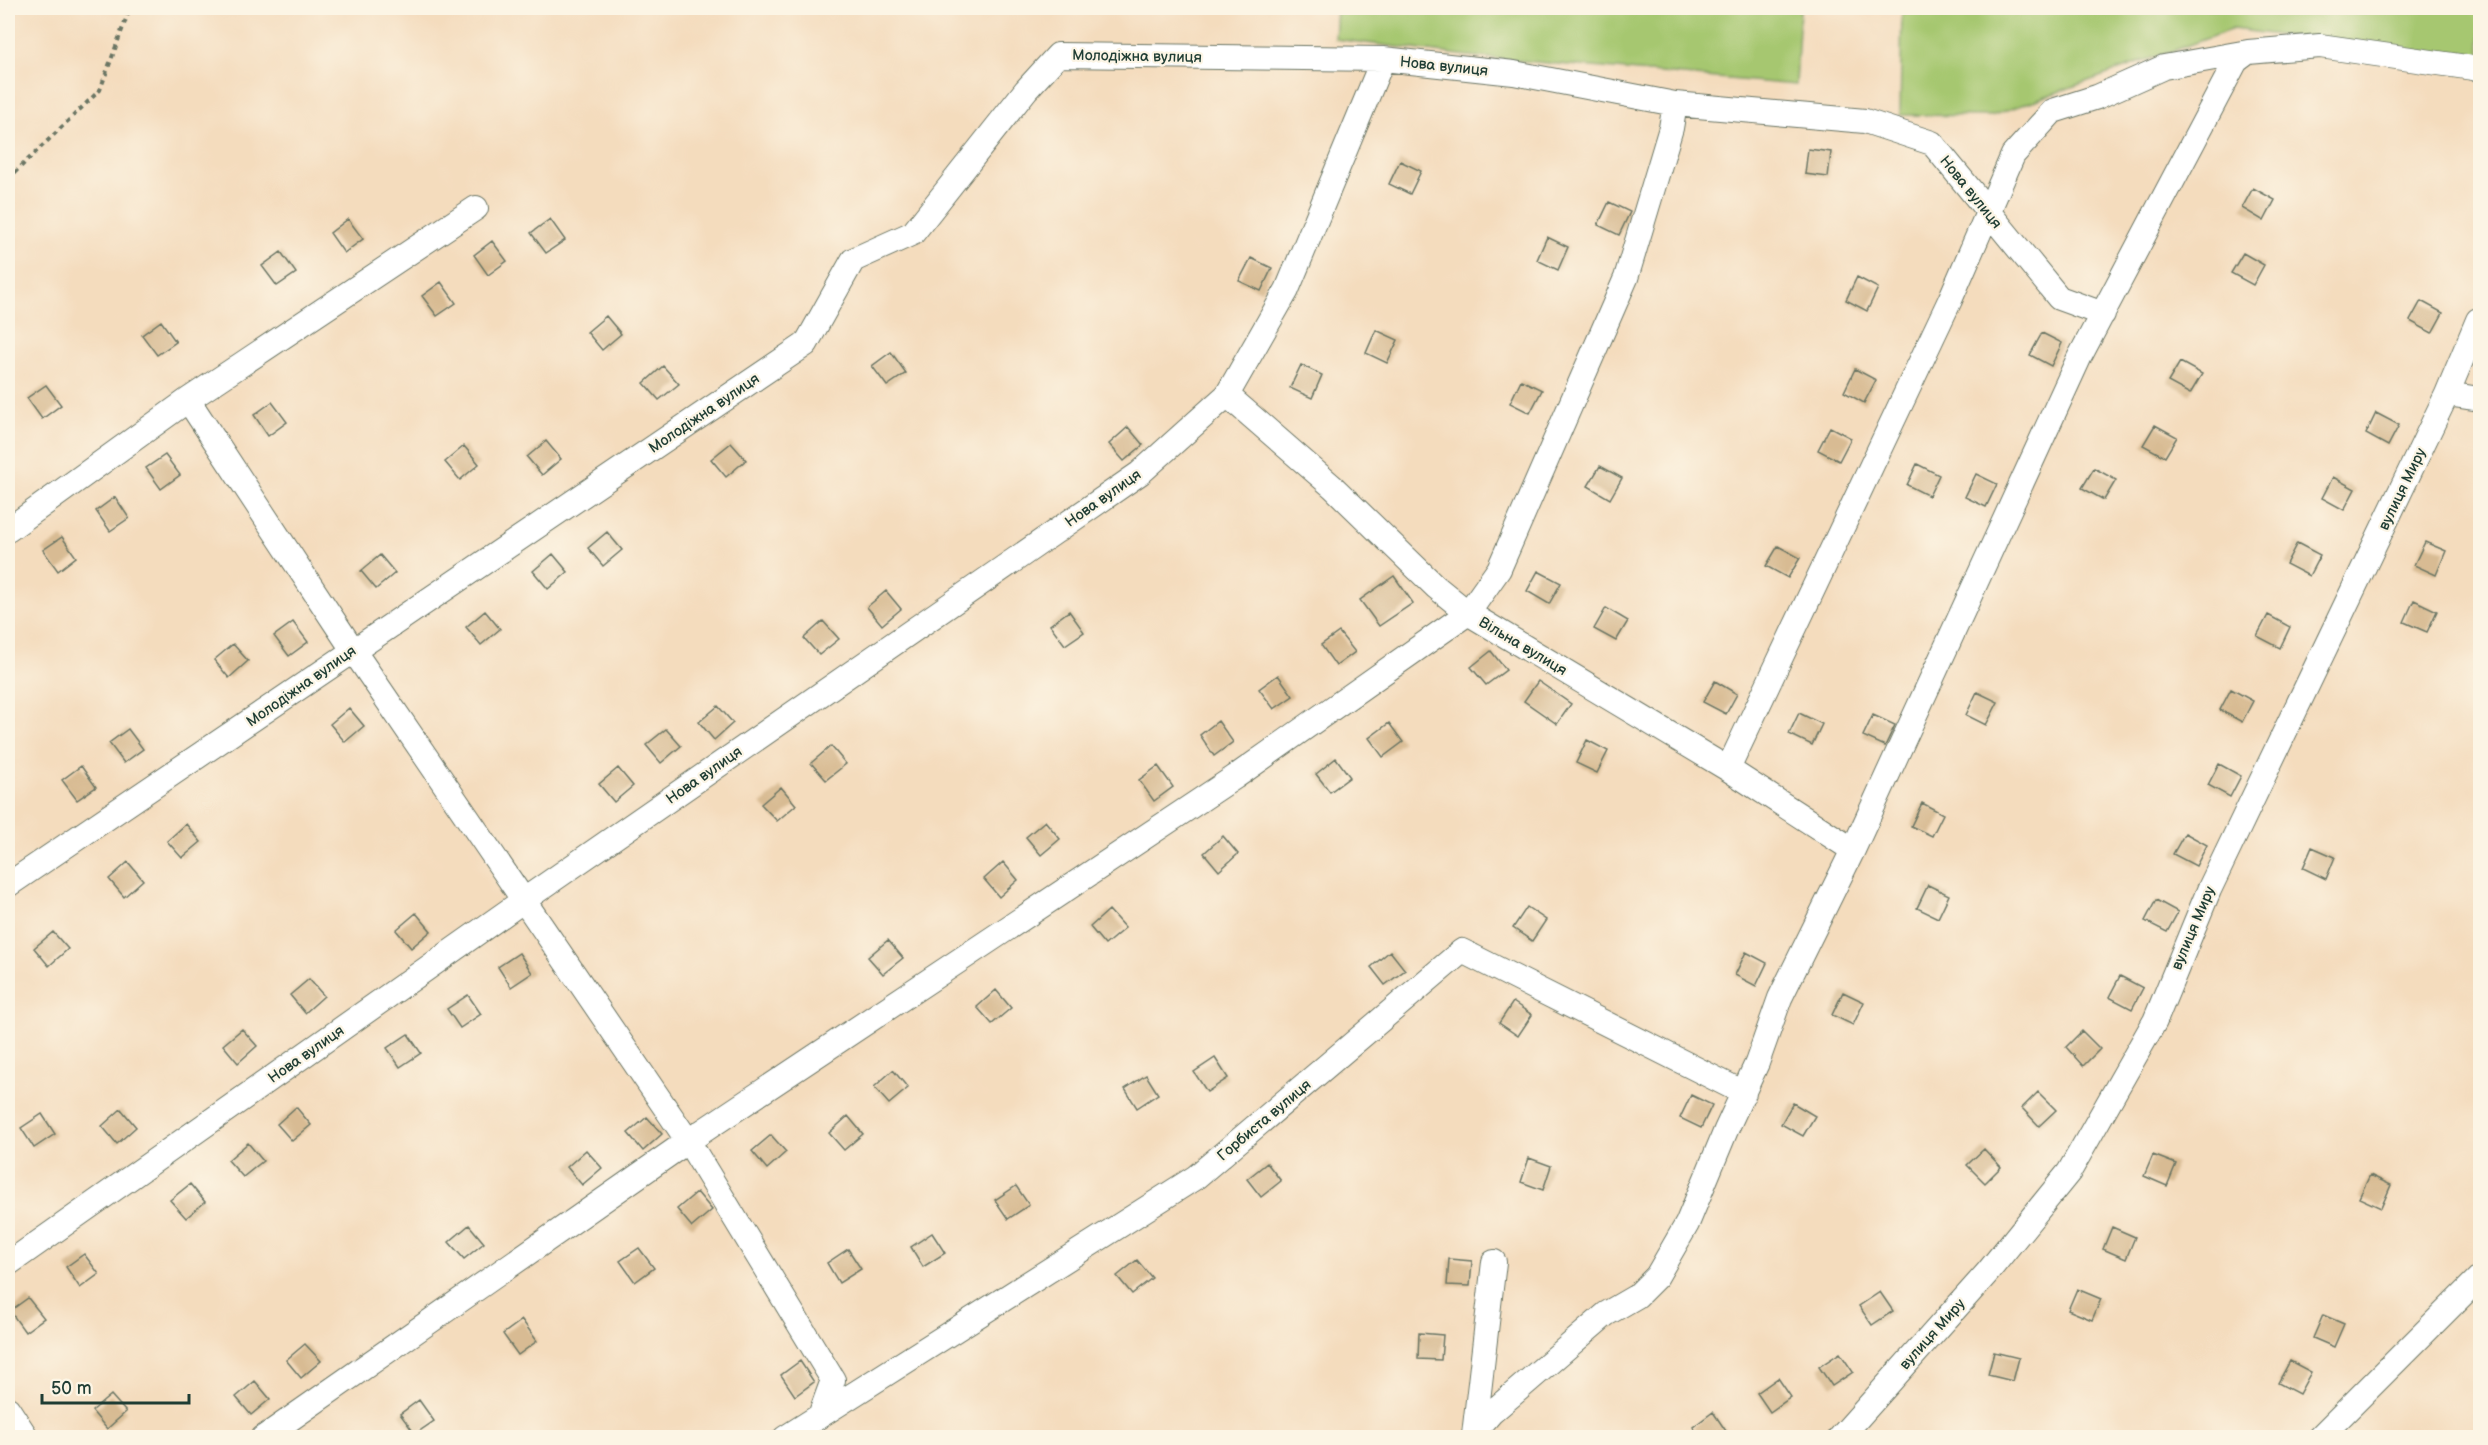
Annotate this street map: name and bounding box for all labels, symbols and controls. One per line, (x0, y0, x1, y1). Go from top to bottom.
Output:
street label: Молодіжна вулиця (1072, 46, 1202, 67)
street label: Нова вулиця (1399, 52, 1489, 81)
street label: Нова вулиця (1935, 152, 2006, 233)
street label: Молодіжна вулиця (645, 369, 763, 458)
street label: вулиця Миру (2374, 445, 2431, 533)
street label: Нова вулиця (1062, 465, 1145, 532)
street label: Вільна вулиця (1475, 613, 1570, 680)
street label: Молодіжна вулиця (243, 641, 360, 731)
street label: Нова вулиця (663, 742, 746, 809)
street label: вулиця Миру (2167, 883, 2220, 973)
street label: Нова вулиця (265, 1021, 348, 1088)
street label: Горбиста вулиця (1213, 1076, 1315, 1165)
street label: вулиця Миру (1895, 1295, 1969, 1374)
scale bar (42, 1367, 189, 1405)
text: 50 m (51, 1378, 92, 1399)

